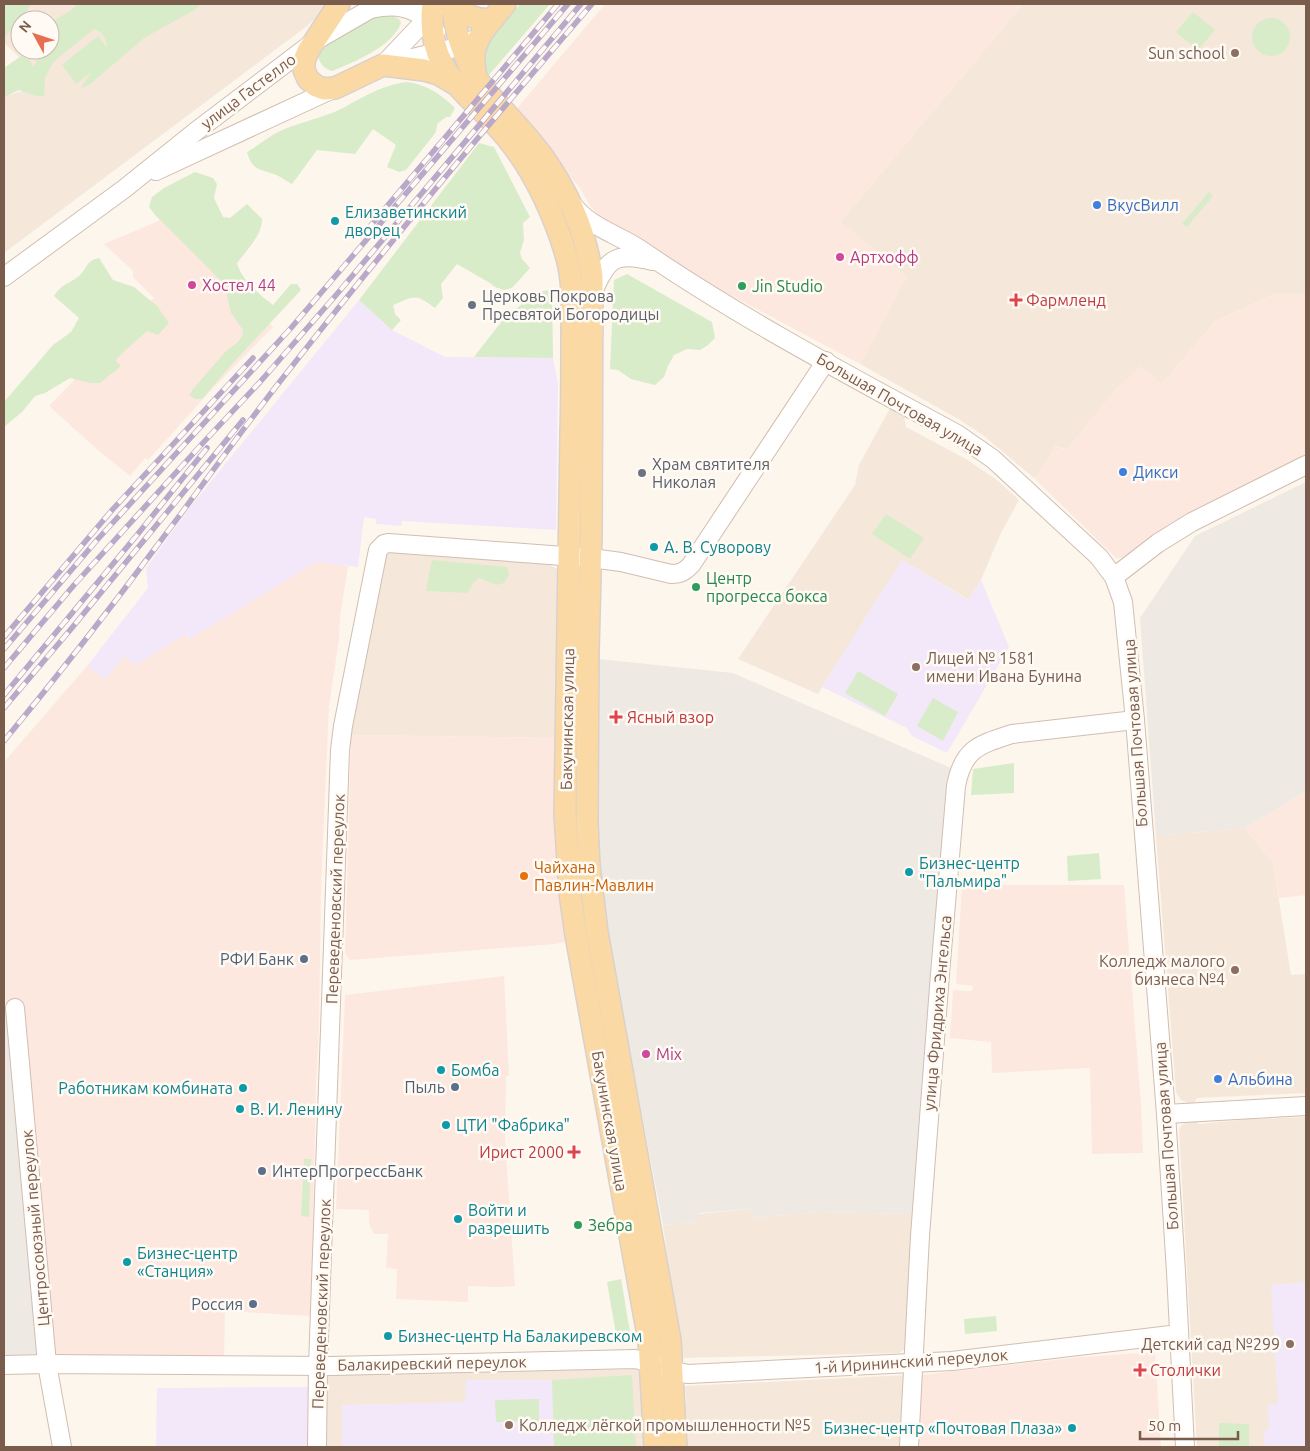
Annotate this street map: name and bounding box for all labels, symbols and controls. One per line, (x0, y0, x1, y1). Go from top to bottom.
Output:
north arrow (10, 10, 60, 60)
text: N (16, 17, 35, 36)
place label: Sun school (1148, 44, 1225, 62)
marker: Sun school (1229, 47, 1241, 59)
street label: улица Гастелло (197, 50, 299, 132)
place label: ВкусВилл (1107, 196, 1179, 214)
marker: ВкусВилл (1091, 199, 1103, 211)
place label: Елизаветинский дворец (345, 203, 467, 239)
marker: Елизаветинский дворец (329, 215, 341, 227)
place label: Артхофф (850, 248, 919, 266)
marker: Артхофф (834, 251, 846, 263)
place label: Хостел 44 (202, 276, 276, 294)
place label: Jin Studio (752, 277, 823, 295)
marker: Хостел 44 (186, 279, 198, 291)
marker: Jin Studio (736, 280, 748, 292)
place label: Церковь Покрова Пресвятой Богородицы (482, 287, 660, 323)
place label: Фармленд (1026, 291, 1106, 309)
marker: Фармленд (1010, 294, 1022, 306)
marker: Церковь Покрова Пресвятой Богородицы (466, 299, 478, 311)
street label: Большая Почтовая улица (814, 349, 986, 459)
place label: Храм святителя Николая (652, 455, 770, 491)
place label: Дикси (1133, 463, 1179, 481)
marker: Дикси (1117, 466, 1129, 478)
marker: Храм святителя Николая (636, 467, 648, 479)
place label: А. В. Суворову (664, 538, 771, 556)
marker: А. В. Суворову (648, 541, 660, 553)
place label: Центр прогресса бокса (706, 569, 828, 605)
marker: Центр прогресса бокса (690, 581, 702, 593)
street label: Большая Почтовая улица (1119, 638, 1151, 828)
street label: Бакунинская улица (557, 648, 577, 790)
place label: Лицей № 1581 имени Ивана Бунина (926, 649, 1082, 685)
marker: Лицей № 1581 имени Ивана Бунина (910, 661, 922, 673)
place label: Ясный взор (627, 708, 714, 726)
marker: Ясный взор (609, 710, 623, 724)
street label: Переведеновский переулок (322, 794, 348, 1004)
place label: Бизнес-центр "Пальмира" (919, 854, 1020, 890)
place label: Чайхана Павлин-Мавлин (534, 858, 654, 894)
marker: Бизнес-центр "Пальмира" (903, 866, 915, 878)
marker: Чайхана Павлин-Мавлин (518, 870, 530, 882)
street label: улица Фридриха Энгельса (919, 915, 955, 1111)
place label: РФИ Банк (220, 950, 294, 968)
place label: Колледж малого бизнеса №4 (1099, 952, 1225, 988)
marker: РФИ Банк (298, 953, 310, 965)
marker: Колледж малого бизнеса №4 (1229, 964, 1241, 976)
street label: Большая Почтовая улица (1150, 1041, 1182, 1231)
place label: Mix (656, 1045, 682, 1063)
marker: Mix (640, 1048, 652, 1060)
street label: Бакунинская улица (589, 1049, 631, 1193)
place label: Бомба (451, 1061, 499, 1079)
marker: Бомба (435, 1064, 447, 1076)
place label: Альбина (1228, 1070, 1293, 1088)
marker: Альбина (1212, 1073, 1224, 1085)
place label: Пыль (404, 1078, 445, 1096)
place label: Работникам комбината (58, 1079, 233, 1097)
marker: Пыль (449, 1081, 461, 1093)
marker: Работникам комбината (237, 1082, 249, 1094)
place label: В. И. Ленину (250, 1100, 343, 1118)
marker: В. И. Ленину (234, 1103, 246, 1115)
place label: ЦТИ "Фабрика" (456, 1116, 570, 1134)
marker: ЦТИ "Фабрика" (440, 1119, 452, 1131)
street label: Центросоюзный переулок (17, 1129, 53, 1327)
place label: Ирист 2000 (479, 1143, 564, 1161)
marker: Ирист 2000 (568, 1146, 580, 1158)
place label: ИнтерПрогрессБанк (272, 1162, 423, 1180)
marker: ИнтерПрогрессБанк (256, 1165, 268, 1177)
street label: Переведеновский переулок (308, 1199, 334, 1409)
place label: Войти и разрешить (468, 1201, 549, 1237)
marker: Войти и разрешить (452, 1213, 464, 1225)
place label: Зебра (588, 1216, 633, 1234)
marker: Зебра (572, 1219, 584, 1231)
place label: Бизнес-центр «Станция» (137, 1244, 238, 1280)
marker: Бизнес-центр «Станция» (121, 1256, 133, 1268)
place label: Россия (191, 1295, 243, 1313)
marker: Россия (247, 1298, 259, 1310)
place label: Бизнес-центр На Балакиревском (398, 1327, 642, 1345)
marker: Бизнес-центр На Балакиревском (382, 1330, 394, 1342)
place label: Детский сад №299 (1141, 1335, 1280, 1353)
marker: Детский сад №299 (1284, 1338, 1296, 1350)
street label: 1-й Ирининский переулок (814, 1345, 1008, 1377)
street label: Балакиревский переулок (337, 1352, 527, 1374)
place label: Столички (1150, 1361, 1221, 1379)
marker: Столички (1134, 1364, 1146, 1376)
scale bar (1140, 1408, 1238, 1440)
place label: Колледж лёгкой промышленности №5 (519, 1416, 811, 1434)
text: 50 m (1148, 1417, 1181, 1434)
marker: Колледж лёгкой промышленности №5 (503, 1419, 515, 1431)
place label: Бизнес-центр «Почтовая Плаза» (823, 1419, 1062, 1437)
marker: Бизнес-центр «Почтовая Плаза» (1066, 1422, 1078, 1434)

